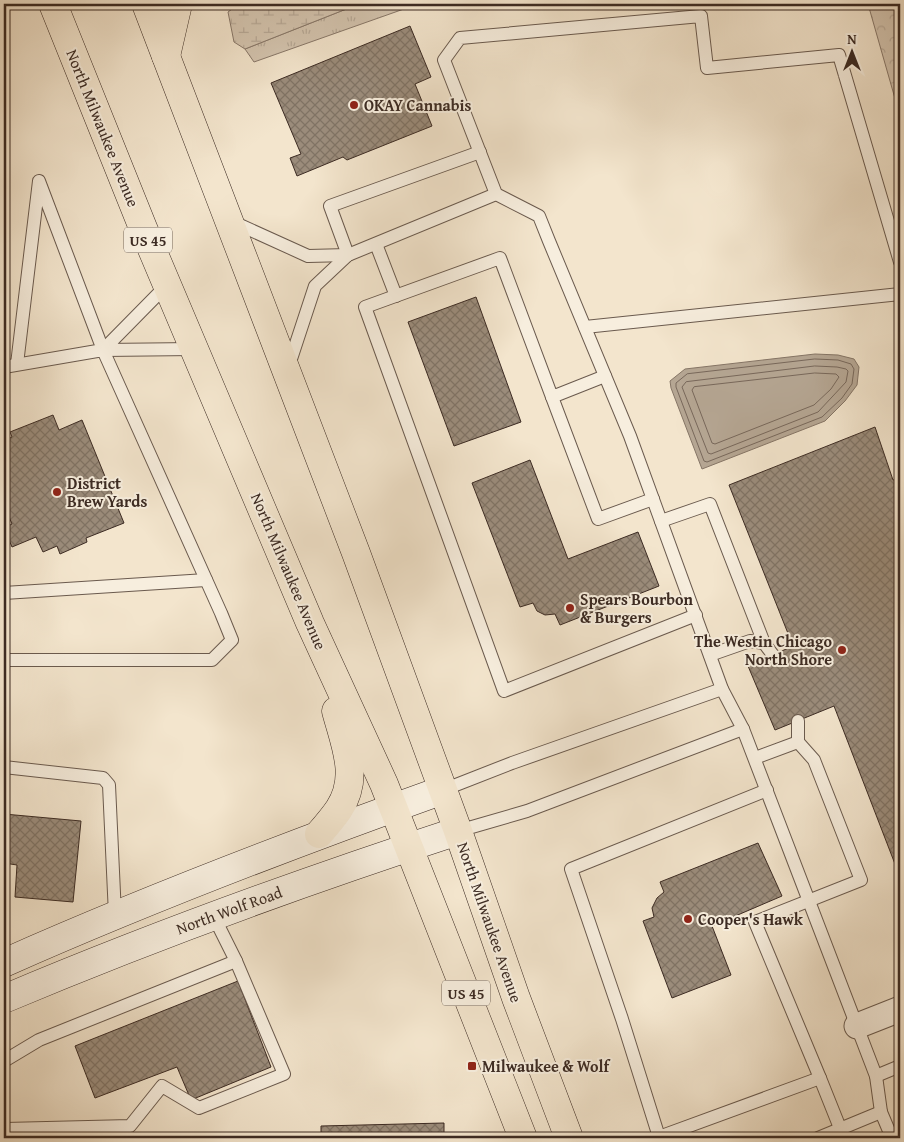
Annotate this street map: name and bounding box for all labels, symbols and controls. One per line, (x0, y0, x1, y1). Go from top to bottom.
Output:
north arrow (826, 28, 876, 78)
text: N (847, 29, 857, 49)
street label: North Milwaukee Avenue (60, 45, 146, 211)
place label: OKAY Cannabis (364, 93, 471, 117)
marker: OKAY Cannabis (348, 99, 360, 111)
road number: US 45 (124, 228, 172, 252)
place label: District Brew Yards (67, 471, 147, 513)
marker: District Brew Yards (51, 486, 63, 498)
street label: North Milwaukee Avenue (245, 489, 333, 653)
place label: Spears Bourbon & Burgers (580, 587, 694, 629)
marker: Spears Bourbon & Burgers (564, 602, 576, 614)
place label: The Westin Chicago North Shore (694, 629, 832, 671)
marker: The Westin Chicago North Shore (836, 644, 848, 656)
street label: North Milwaukee Avenue (451, 839, 529, 1005)
street label: North Wolf Road (173, 880, 286, 940)
place label: Cooper's Hawk (698, 907, 804, 931)
marker: Cooper's Hawk (682, 913, 694, 925)
road number: US 45 (442, 980, 490, 1006)
place label: Milwaukee & Wolf (482, 1054, 612, 1078)
marker: Milwaukee & Wolf (466, 1060, 478, 1072)

